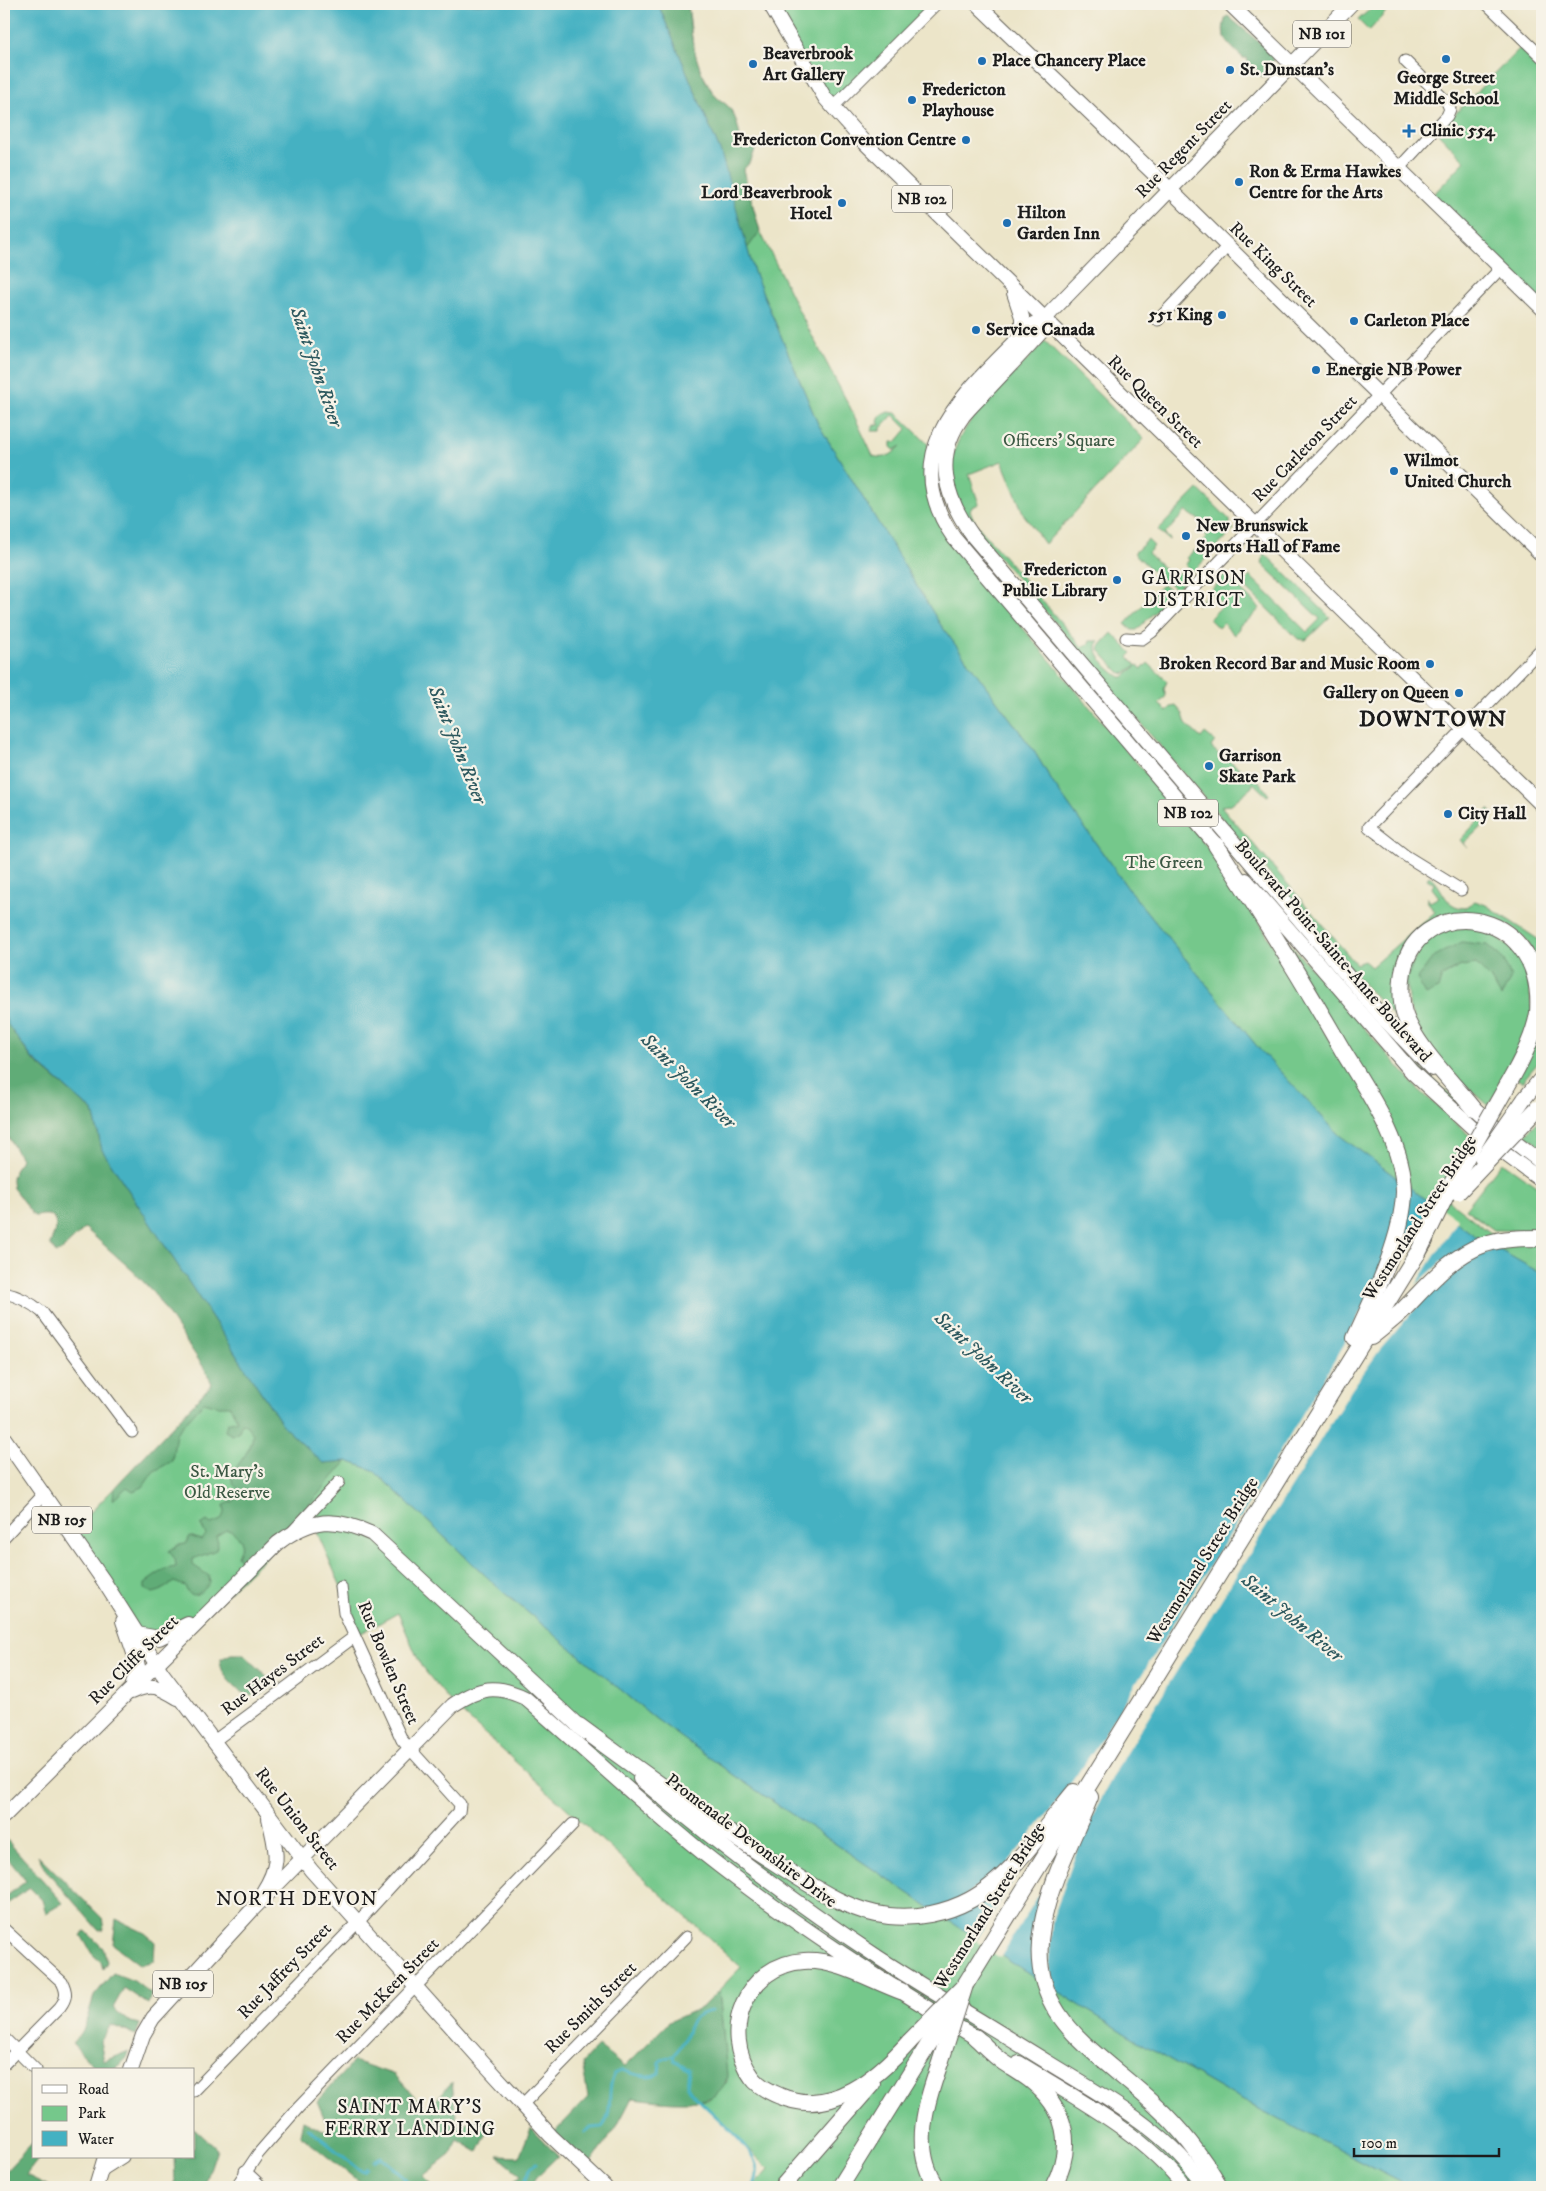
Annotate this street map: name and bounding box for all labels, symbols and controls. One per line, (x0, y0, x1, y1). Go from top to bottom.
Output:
road number: NB 101 (1293, 20, 1351, 48)
place label: Beaverbrook Art Gallery (762, 43, 854, 86)
place label: Place Chancery Place (992, 50, 1146, 72)
marker: George Street Middle School (1440, 53, 1452, 65)
marker: Place Chancery Place (976, 55, 988, 67)
marker: Beaverbrook Art Gallery (747, 58, 759, 70)
place label: St. Dunstan's (1240, 59, 1334, 81)
marker: St. Dunstan's (1224, 64, 1236, 76)
place label: George Street Middle School (1393, 67, 1499, 110)
place label: Fredericton Playhouse (922, 79, 1006, 122)
marker: Fredericton Playhouse (906, 94, 918, 106)
street label: Rue Regent Street (1131, 95, 1237, 203)
place label: Clinic 554 (1420, 120, 1496, 142)
marker: Clinic 554 (1402, 124, 1416, 138)
place label: Fredericton Convention Centre (733, 129, 957, 151)
marker: Fredericton Convention Centre (960, 134, 972, 146)
place label: Ron & Erma Hawkes Centre for the Arts (1249, 161, 1401, 204)
marker: Ron & Erma Hawkes Centre for the Arts (1233, 176, 1245, 188)
place label: Lord Beaverbrook Hotel (701, 182, 833, 225)
road number: NB 102 (892, 185, 952, 212)
marker: Lord Beaverbrook Hotel (836, 197, 848, 209)
place label: Hilton Garden Inn (1017, 202, 1100, 245)
marker: Hilton Garden Inn (1001, 217, 1013, 229)
street label: Rue King Street (1224, 218, 1322, 313)
water label: Saint John River (284, 303, 348, 432)
place label: 551 King (1147, 304, 1213, 326)
marker: 551 King (1216, 309, 1228, 321)
place label: Carleton Place (1364, 310, 1470, 332)
marker: Carleton Place (1348, 315, 1360, 327)
place label: Service Canada (986, 319, 1095, 341)
marker: Service Canada (970, 324, 982, 336)
street label: Rue Queen Street (1102, 351, 1208, 453)
place label: Energie NB Power (1326, 359, 1462, 381)
marker: Energie NB Power (1310, 364, 1322, 376)
street label: Rue Carleton Street (1248, 390, 1362, 507)
park label: Officers' Square (1003, 430, 1115, 452)
place label: Wilmot United Church (1403, 450, 1512, 493)
marker: Wilmot United Church (1388, 465, 1400, 477)
place label: New Brunswick Sports Hall of Fame (1196, 515, 1341, 558)
marker: New Brunswick Sports Hall of Fame (1180, 530, 1192, 542)
place label: Fredericton Public Library (1002, 559, 1108, 602)
district label: GARRISON DISTRICT (1141, 567, 1247, 612)
marker: Fredericton Public Library (1111, 574, 1123, 586)
place label: Broken Record Bar and Music Room (1159, 653, 1420, 675)
marker: Broken Record Bar and Music Room (1424, 658, 1436, 670)
water label: Saint John River (423, 682, 492, 809)
place label: Gallery on Queen (1323, 682, 1450, 704)
marker: Gallery on Queen (1453, 687, 1465, 699)
district label: DOWNTOWN (1359, 706, 1507, 733)
place label: Garrison Skate Park (1219, 745, 1297, 788)
marker: Garrison Skate Park (1203, 760, 1215, 772)
road number: NB 102 (1158, 800, 1218, 826)
place label: City Hall (1458, 803, 1527, 825)
marker: City Hall (1442, 808, 1454, 820)
street label: Boulevard Point-Sainte-Anne Boulevard (1230, 835, 1436, 1067)
park label: The Green (1125, 852, 1204, 874)
water label: Saint John River (635, 1028, 742, 1135)
street label: Westmorland Street Bridge (1358, 1131, 1482, 1306)
water label: Saint John River (929, 1306, 1038, 1411)
park label: St. Mary's Old Reserve (184, 1461, 270, 1504)
street label: Westmorland Street Bridge (1142, 1473, 1263, 1650)
road number: NB 105 (32, 1506, 92, 1534)
water label: Saint John River (1236, 1568, 1349, 1668)
street label: Rue Bowlen Street (352, 1598, 424, 1728)
street label: Rue Cliffe Street (85, 1610, 184, 1709)
street label: Rue Hayes Street (217, 1629, 329, 1721)
street label: Rue Union Street (250, 1763, 344, 1875)
street label: Promenade Devonshire Drive (661, 1769, 841, 1913)
street label: Westmorland Street Bridge (929, 1818, 1050, 1995)
district label: NORTH DEVON (216, 1887, 378, 1912)
street label: Rue Jaffrey Street (233, 1918, 337, 2024)
street label: Rue McKeen Street (332, 1933, 444, 2049)
street label: Rue Smith Street (540, 1957, 642, 2059)
road number: NB 105 (153, 1970, 213, 1998)
legend (32, 2068, 195, 2158)
text: Road (78, 2080, 110, 2099)
district label: SAINT MARY'S FERRY LANDING (324, 2096, 496, 2141)
text: Park (78, 2104, 107, 2123)
scale bar (1354, 2126, 1498, 2158)
text: Water (77, 2130, 114, 2149)
text: 100 m (1361, 2134, 1397, 2153)

